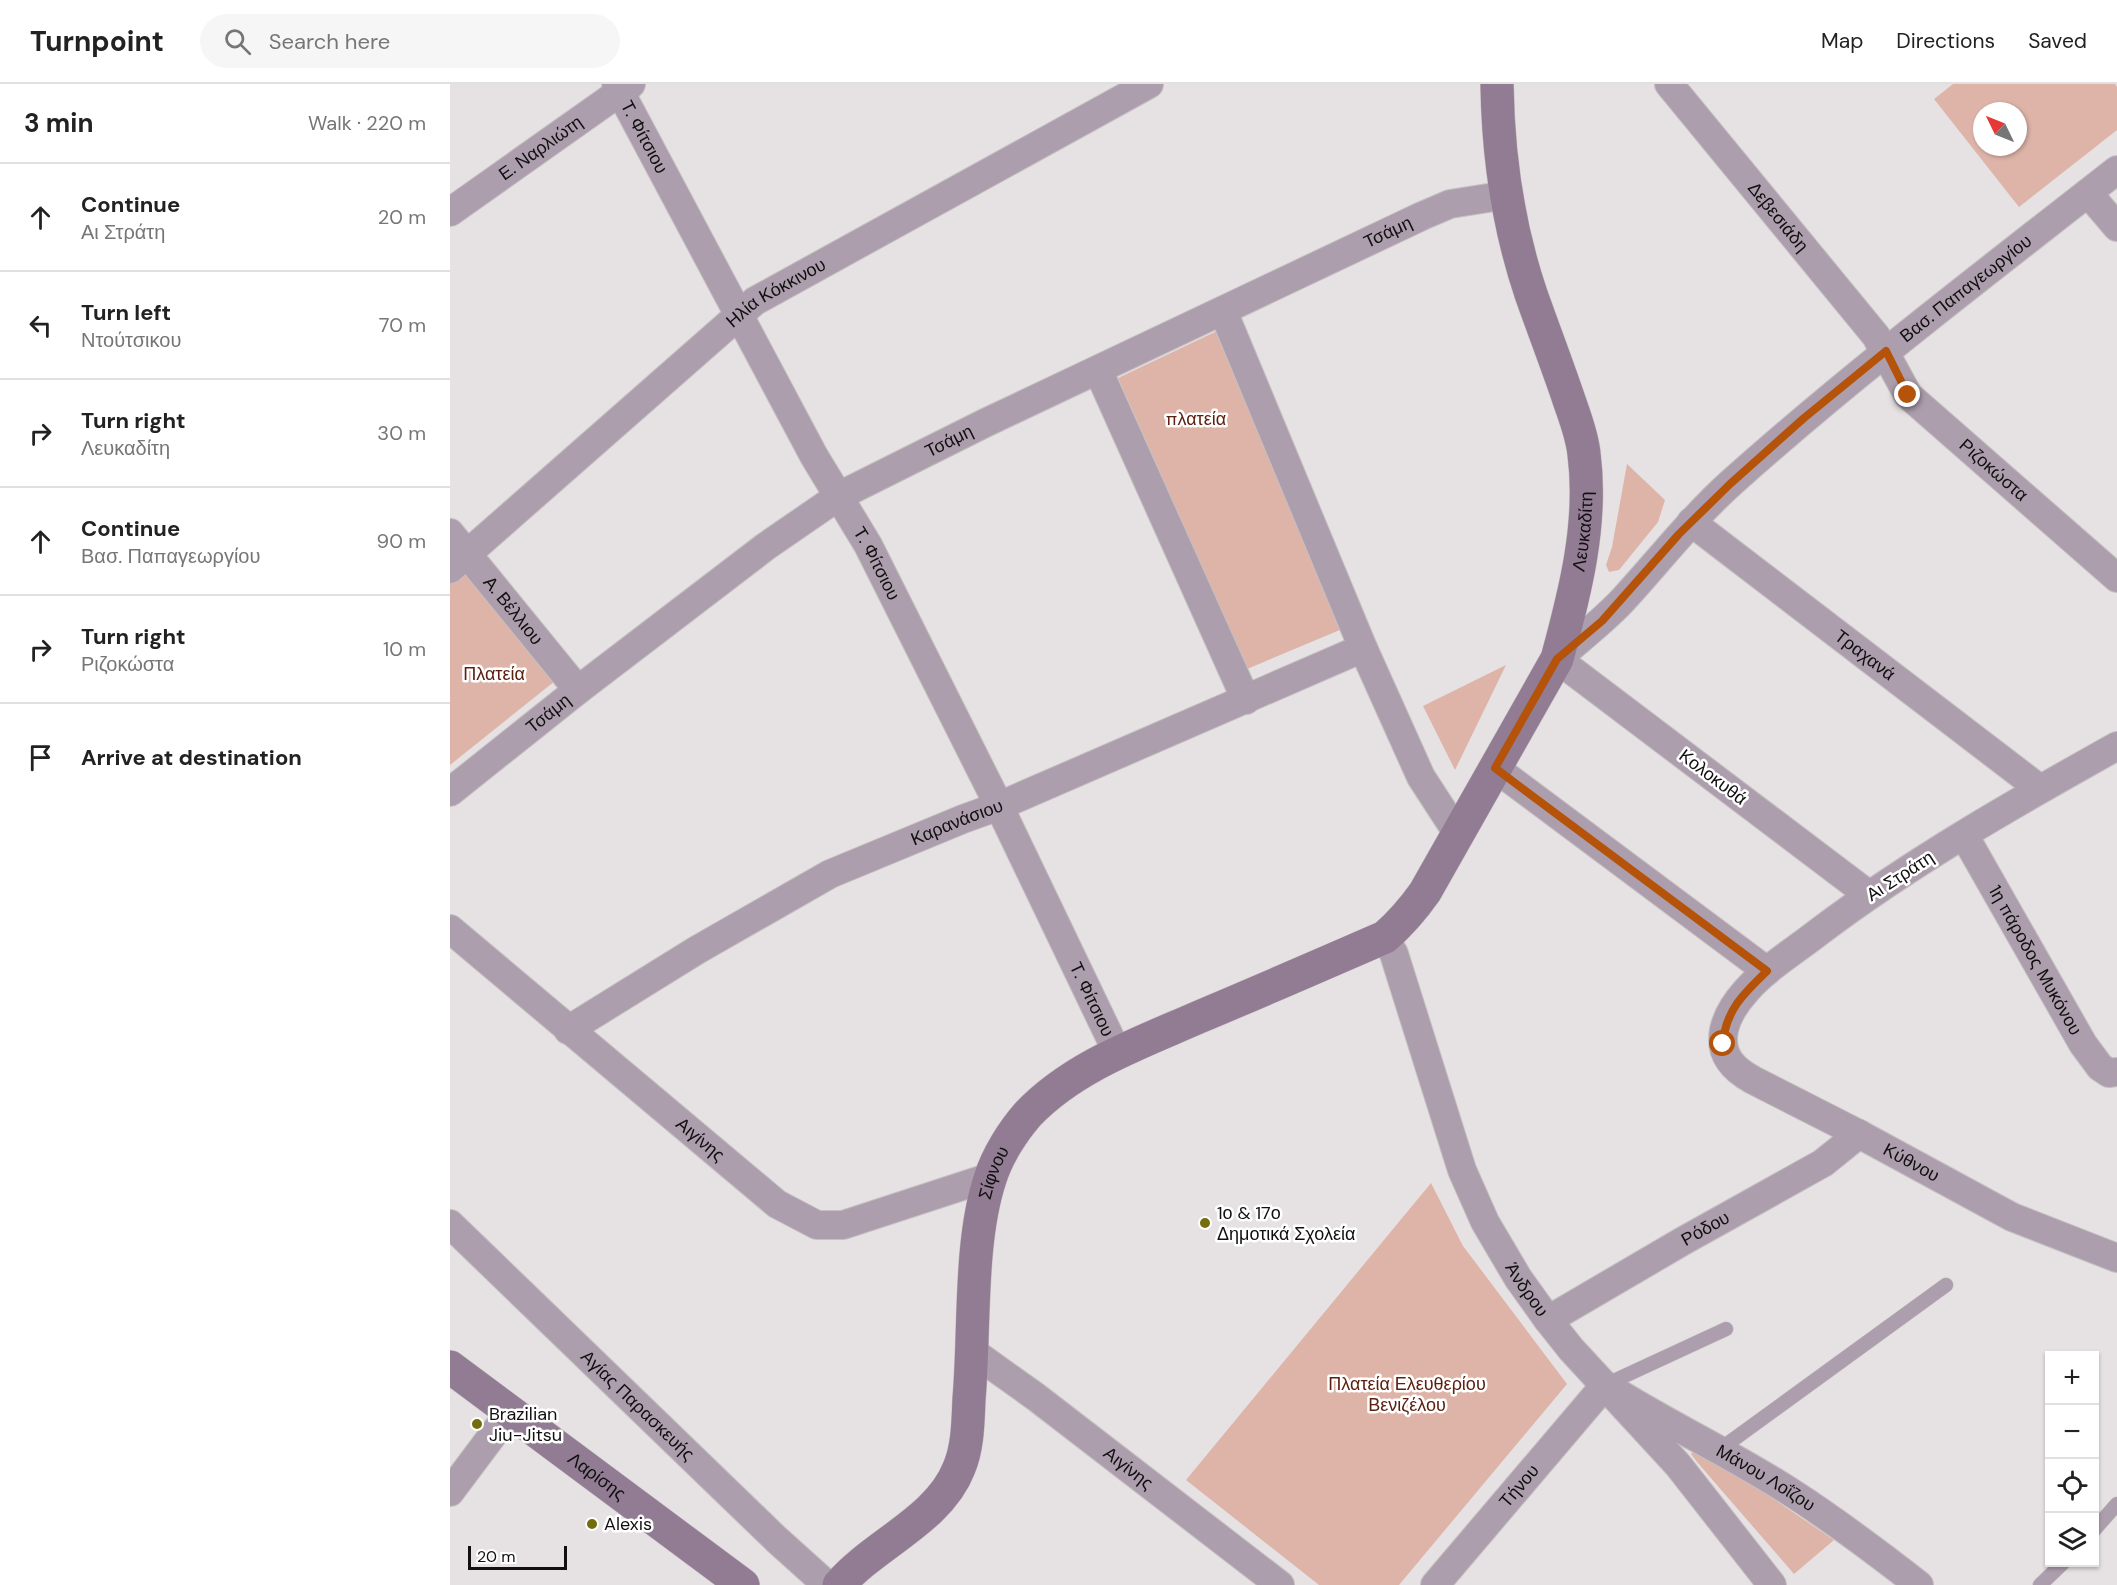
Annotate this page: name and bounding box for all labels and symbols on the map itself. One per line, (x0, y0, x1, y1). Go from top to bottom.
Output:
street label: Τ. Φίτσιου (615, 96, 673, 178)
north arrow (1973, 102, 2027, 156)
street label: Ε. Ναρλιώτη (494, 110, 587, 186)
street label: Δεβεσιάδη (1742, 177, 1814, 257)
street label: Τσάμη (1360, 210, 1416, 254)
street label: Βασ. Παπαγεωργίου (1895, 229, 2037, 348)
street label: Ηλία Κόκκινου (721, 252, 830, 333)
route end (1894, 381, 1920, 407)
park label: πλατεία (1166, 407, 1226, 431)
street label: Τσάμη (921, 419, 977, 463)
street label: Ριζοκώστα (1954, 433, 2033, 507)
street label: Λευκαδίτη (1566, 491, 1598, 573)
street label: Τ. Φίτσιου (848, 522, 906, 604)
street label: Α. Βέλλιου (478, 571, 548, 650)
street label: Τραχανά (1830, 624, 1900, 686)
park label: Πλατεία (463, 662, 525, 686)
street label: Τσάμη (521, 688, 576, 739)
street label: Κολοκυθά (1674, 744, 1752, 810)
street label: Καρανάσιου (907, 794, 1006, 851)
street label: Αι Στράτη (1862, 845, 1938, 907)
street label: 1η πάροδος Μυκόνου (1983, 881, 2087, 1039)
street label: Τ. Φίτσιου (1064, 958, 1120, 1040)
route start (1709, 1030, 1735, 1056)
street label: Αιγίνης (671, 1112, 730, 1167)
street label: Κύθνου (1879, 1137, 1944, 1187)
street label: Σίφνου (973, 1142, 1015, 1202)
place label: 1ο & 17ο Δημοτικά Σχολεία (1217, 1201, 1355, 1246)
street label: Ρόδου (1677, 1205, 1734, 1252)
marker: 1ο & 17ο Δημοτικά Σχολεία (1198, 1216, 1212, 1230)
street label: Άνδρου (1500, 1258, 1554, 1321)
street label: Αγίας Παρασκευής (576, 1345, 700, 1466)
park label: Πλατεία Ελευθερίου Βενιζέλου (1328, 1372, 1486, 1417)
place label: Brazilian Jiu-Jitsu (489, 1402, 562, 1447)
marker: Brazilian Jiu-Jitsu (470, 1417, 484, 1431)
street label: Μάνου Λοΐζου (1712, 1439, 1820, 1517)
street label: Αιγίνης (1099, 1441, 1158, 1495)
street label: Λαρίσης (563, 1447, 631, 1506)
street label: Τήνου (1494, 1459, 1544, 1513)
place label: Alexis (604, 1512, 652, 1536)
marker: Alexis (585, 1517, 599, 1531)
scale bar (468, 1543, 567, 1570)

